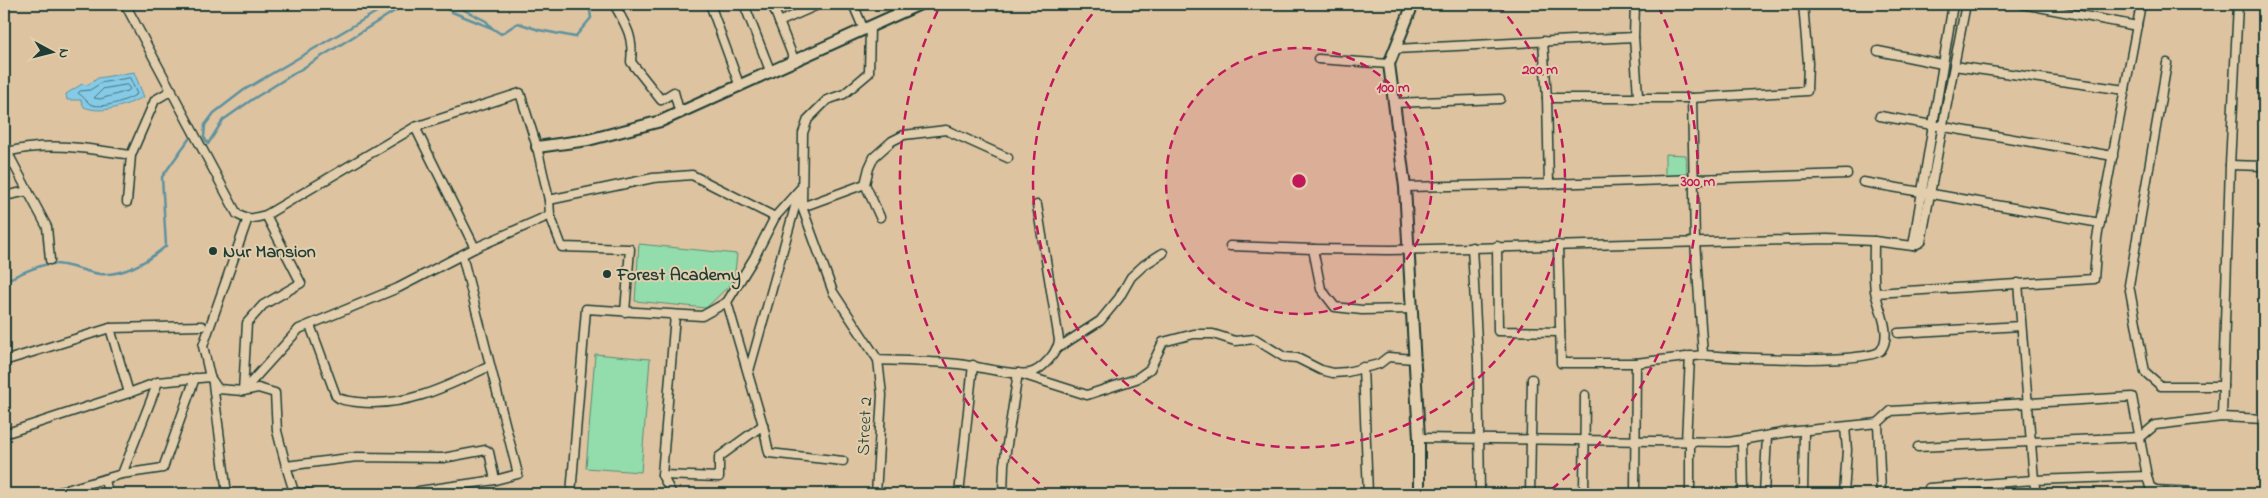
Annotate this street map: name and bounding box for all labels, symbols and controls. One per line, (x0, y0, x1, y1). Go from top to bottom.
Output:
north arrow (28, 28, 78, 78)
text: N (52, 47, 74, 59)
text: 200 m (1521, 59, 1558, 81)
text: 100 m (1376, 77, 1410, 99)
text: 300 m (1680, 171, 1716, 193)
centre of rings (1290, 172, 1308, 190)
place label: Nur Mansion (223, 240, 316, 266)
marker: Nur Mansion (207, 245, 219, 257)
place label: Forest Academy (616, 263, 741, 290)
marker: Forest Academy (601, 268, 613, 280)
street label: Street 2 (851, 396, 881, 456)

